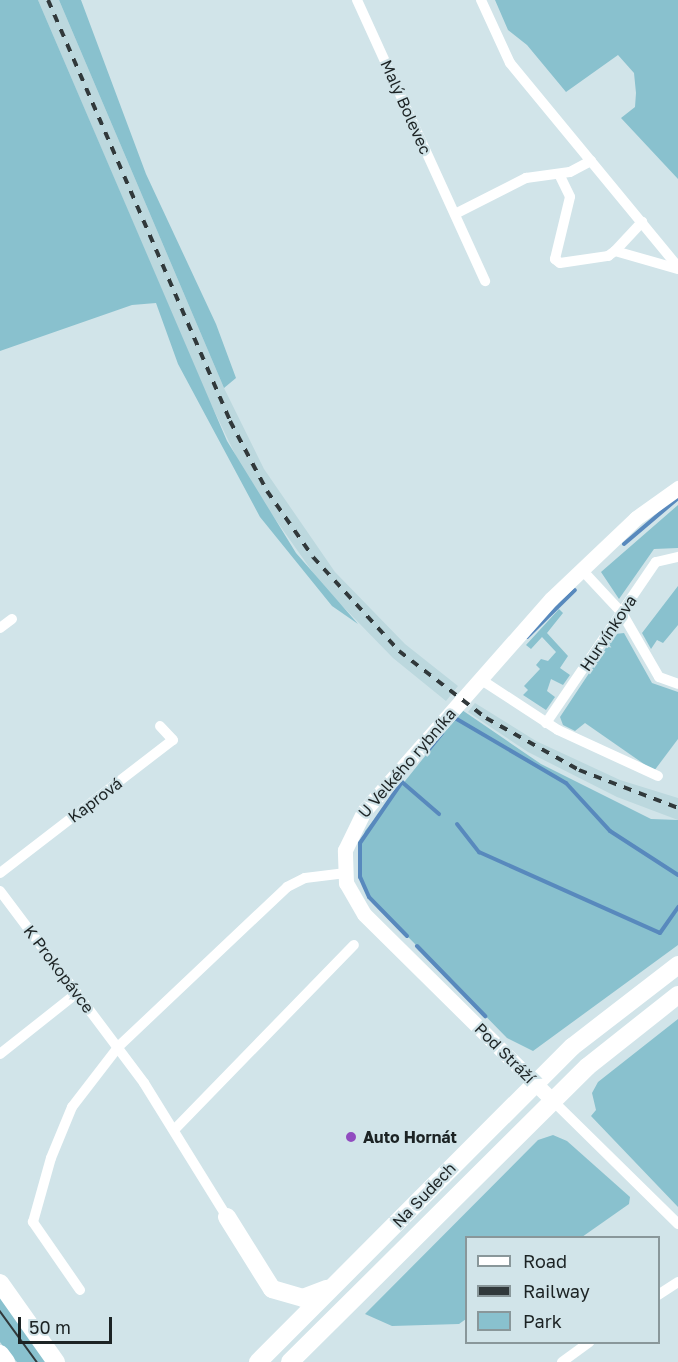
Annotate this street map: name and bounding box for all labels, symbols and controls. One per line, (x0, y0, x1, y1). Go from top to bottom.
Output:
street label: Malý Bolevec (377, 57, 435, 157)
street label: Hurvínkova (576, 591, 640, 675)
street label: U Velkého rybníka (354, 704, 460, 822)
street label: Kaprová (64, 773, 126, 827)
street label: K Prokopávce (20, 921, 98, 1017)
street label: Pod Stráží (471, 1019, 539, 1087)
place label: Auto Hornát (363, 1127, 457, 1147)
marker: Auto Hornát (344, 1130, 358, 1144)
street label: Na Sudech (388, 1159, 460, 1231)
legend (465, 1236, 660, 1344)
text: Road (523, 1250, 567, 1272)
text: Railway (523, 1280, 590, 1302)
scale bar (21, 1305, 116, 1343)
text: Park (523, 1310, 562, 1332)
text: 50 m (29, 1316, 71, 1338)

